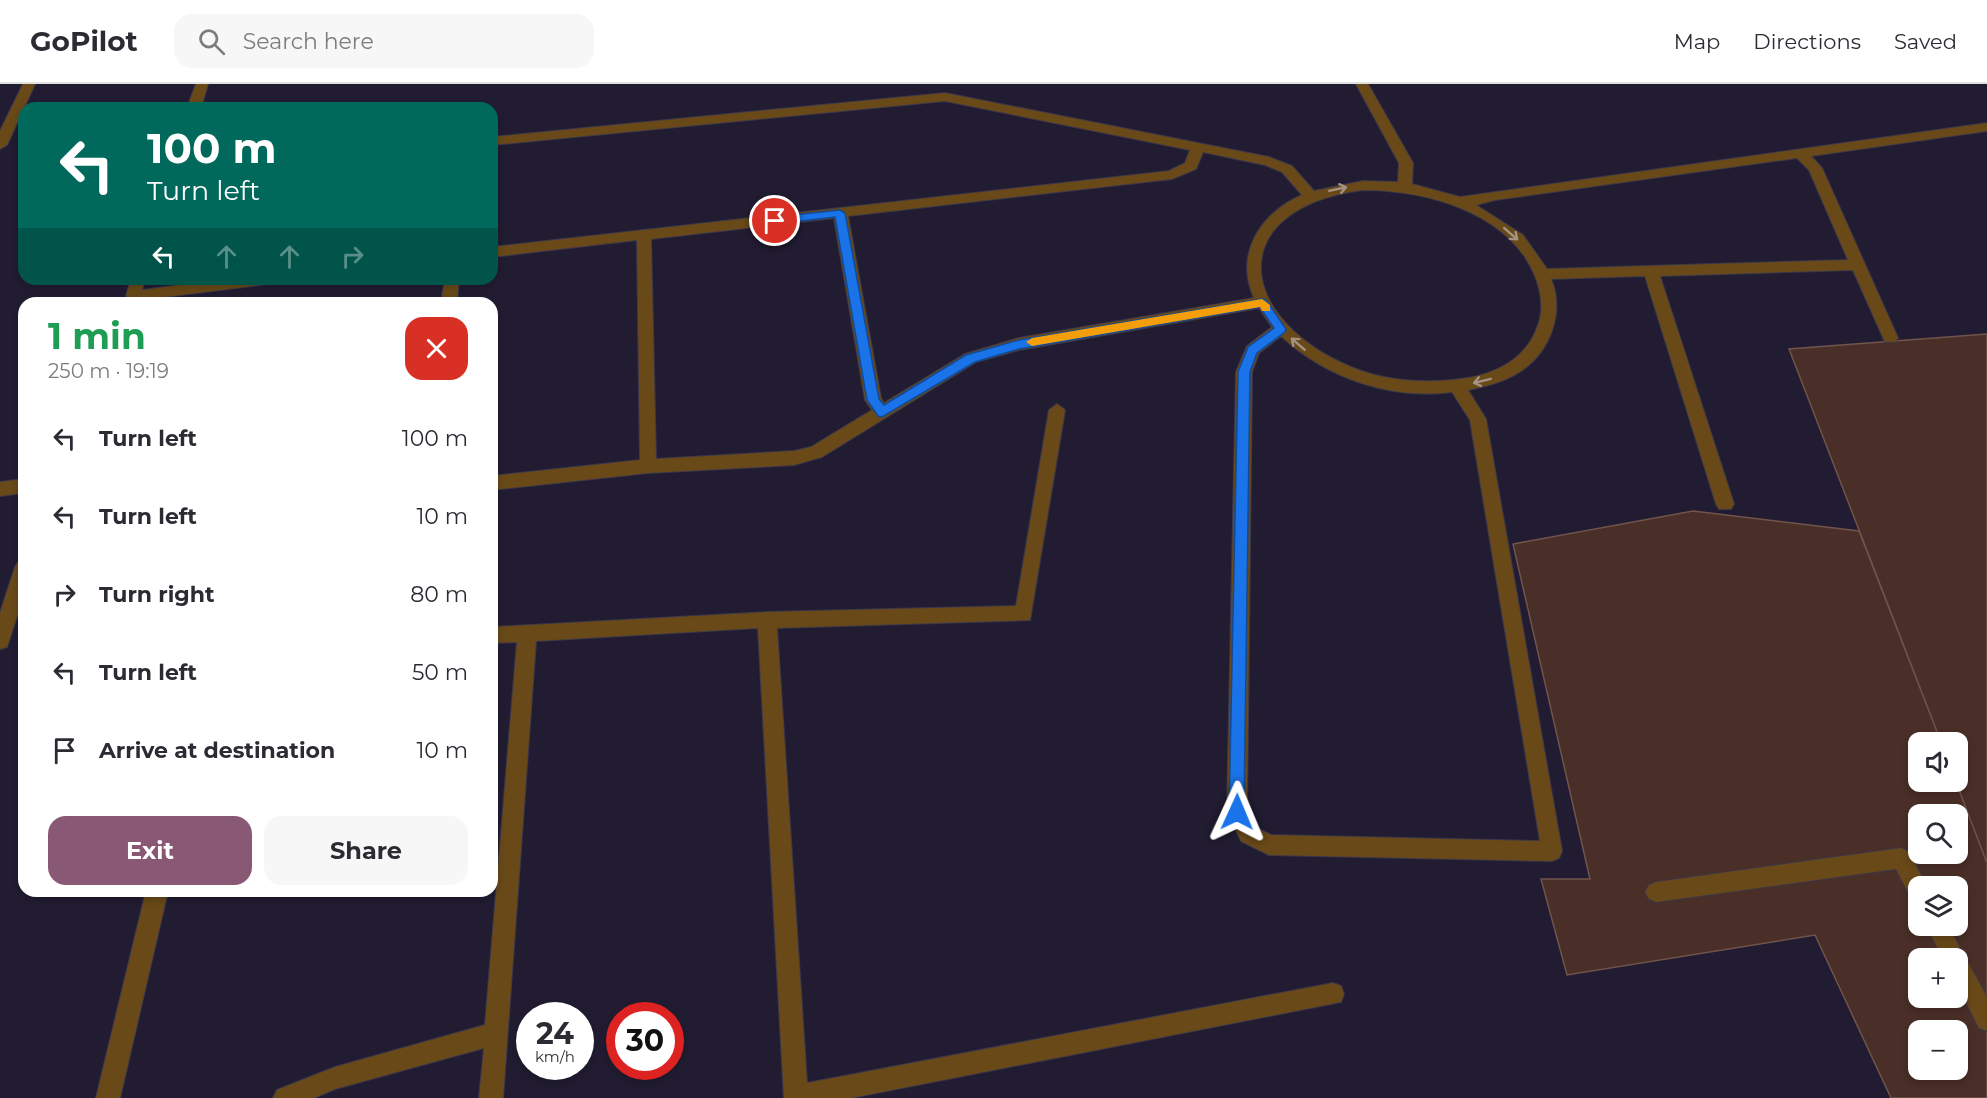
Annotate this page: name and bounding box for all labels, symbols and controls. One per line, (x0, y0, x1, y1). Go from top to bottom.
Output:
search box (174, 14, 594, 68)
text: GoPilot (30, 24, 138, 58)
icon: search (195, 25, 228, 58)
text: Search here (243, 28, 374, 55)
text: Map (1674, 29, 1720, 54)
text: Directions (1753, 29, 1861, 54)
text: Saved (1894, 29, 1957, 54)
text: 100 m (147, 122, 276, 174)
icon: left (48, 126, 126, 204)
text: Turn left (147, 174, 260, 207)
one-way arrow (1328, 183, 1347, 195)
pin (749, 195, 800, 246)
icon: arrive (758, 204, 791, 237)
one-way arrow (1503, 227, 1518, 241)
icon: left (147, 240, 180, 273)
icon: ahead (210, 240, 243, 273)
icon: ahead (273, 240, 306, 273)
icon: right (336, 240, 369, 273)
text: 1 min (48, 314, 146, 358)
button: close (405, 317, 468, 380)
one-way arrow (1291, 337, 1306, 351)
text: 250 m · 19:19 (48, 359, 169, 383)
one-way arrow (1473, 375, 1492, 387)
icon: left (48, 422, 81, 455)
text: Turn left (99, 425, 197, 452)
text: 100 m (402, 425, 468, 452)
icon: left (48, 500, 81, 533)
text: Turn left (99, 503, 197, 530)
text: 10 m (416, 503, 468, 530)
icon: right (48, 578, 81, 611)
text: Turn right (99, 581, 214, 608)
text: 80 m (410, 581, 468, 608)
icon: left (48, 656, 81, 689)
text: Turn left (99, 659, 197, 686)
text: 50 m (412, 659, 468, 686)
map controls (1908, 732, 1968, 1080)
button: sound (1908, 732, 1968, 792)
icon: arrive (48, 734, 81, 767)
text: Arrive at destination (99, 737, 335, 764)
text: 10 m (416, 737, 468, 764)
position arrow (1205, 780, 1269, 844)
button: search (1908, 804, 1968, 864)
button: Exit (48, 816, 252, 885)
button: Share (264, 816, 468, 885)
button: layers (1908, 876, 1968, 936)
button: + (1908, 948, 1968, 1008)
speed limit sign: 30 (606, 1002, 684, 1080)
text: 24 (536, 1015, 574, 1052)
button: − (1908, 1020, 1968, 1080)
text: km/h (535, 1047, 575, 1066)

